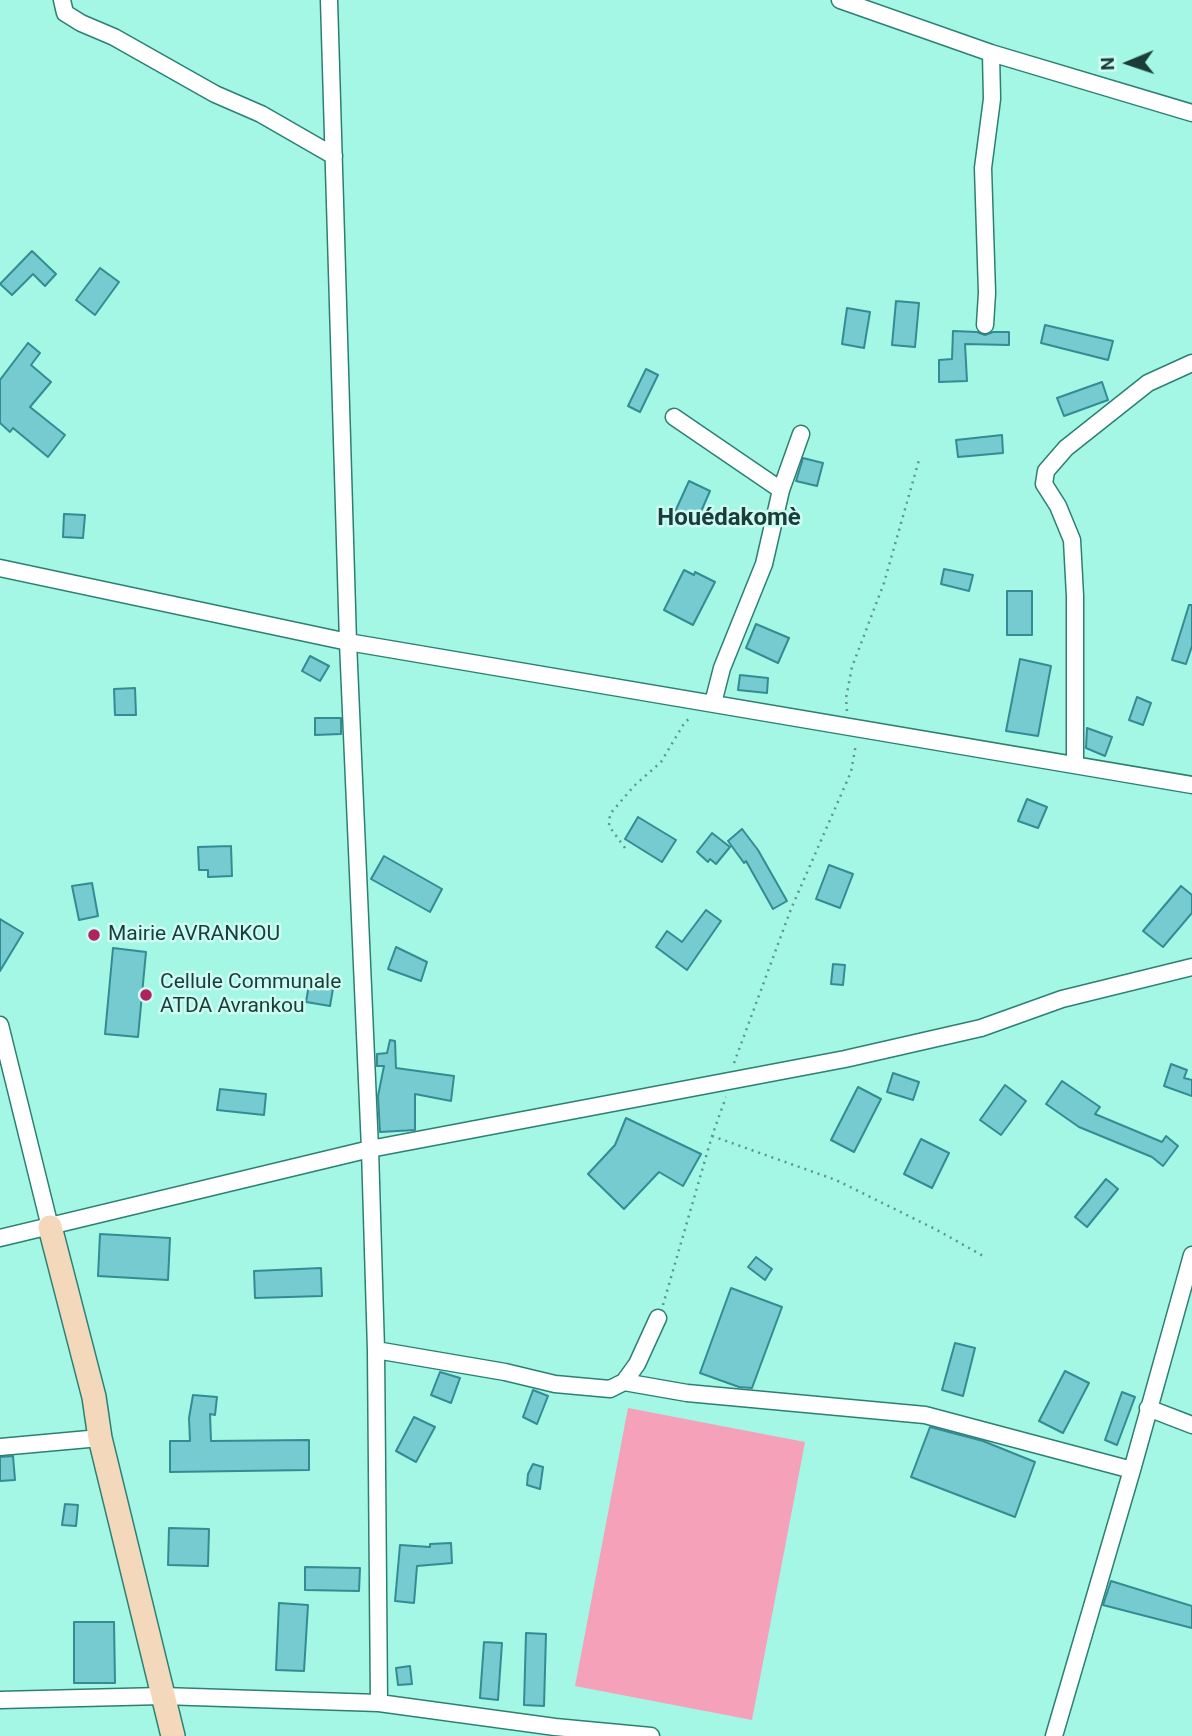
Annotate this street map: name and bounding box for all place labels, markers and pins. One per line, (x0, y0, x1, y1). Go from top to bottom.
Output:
place label: Mairie AVRANKOU (108, 922, 280, 948)
marker: Mairie AVRANKOU (86, 927, 102, 943)
place label: Cellule Communale ATDA Avrankou (160, 970, 341, 1020)
marker: Cellule Communale ATDA Avrankou (138, 987, 154, 1003)

